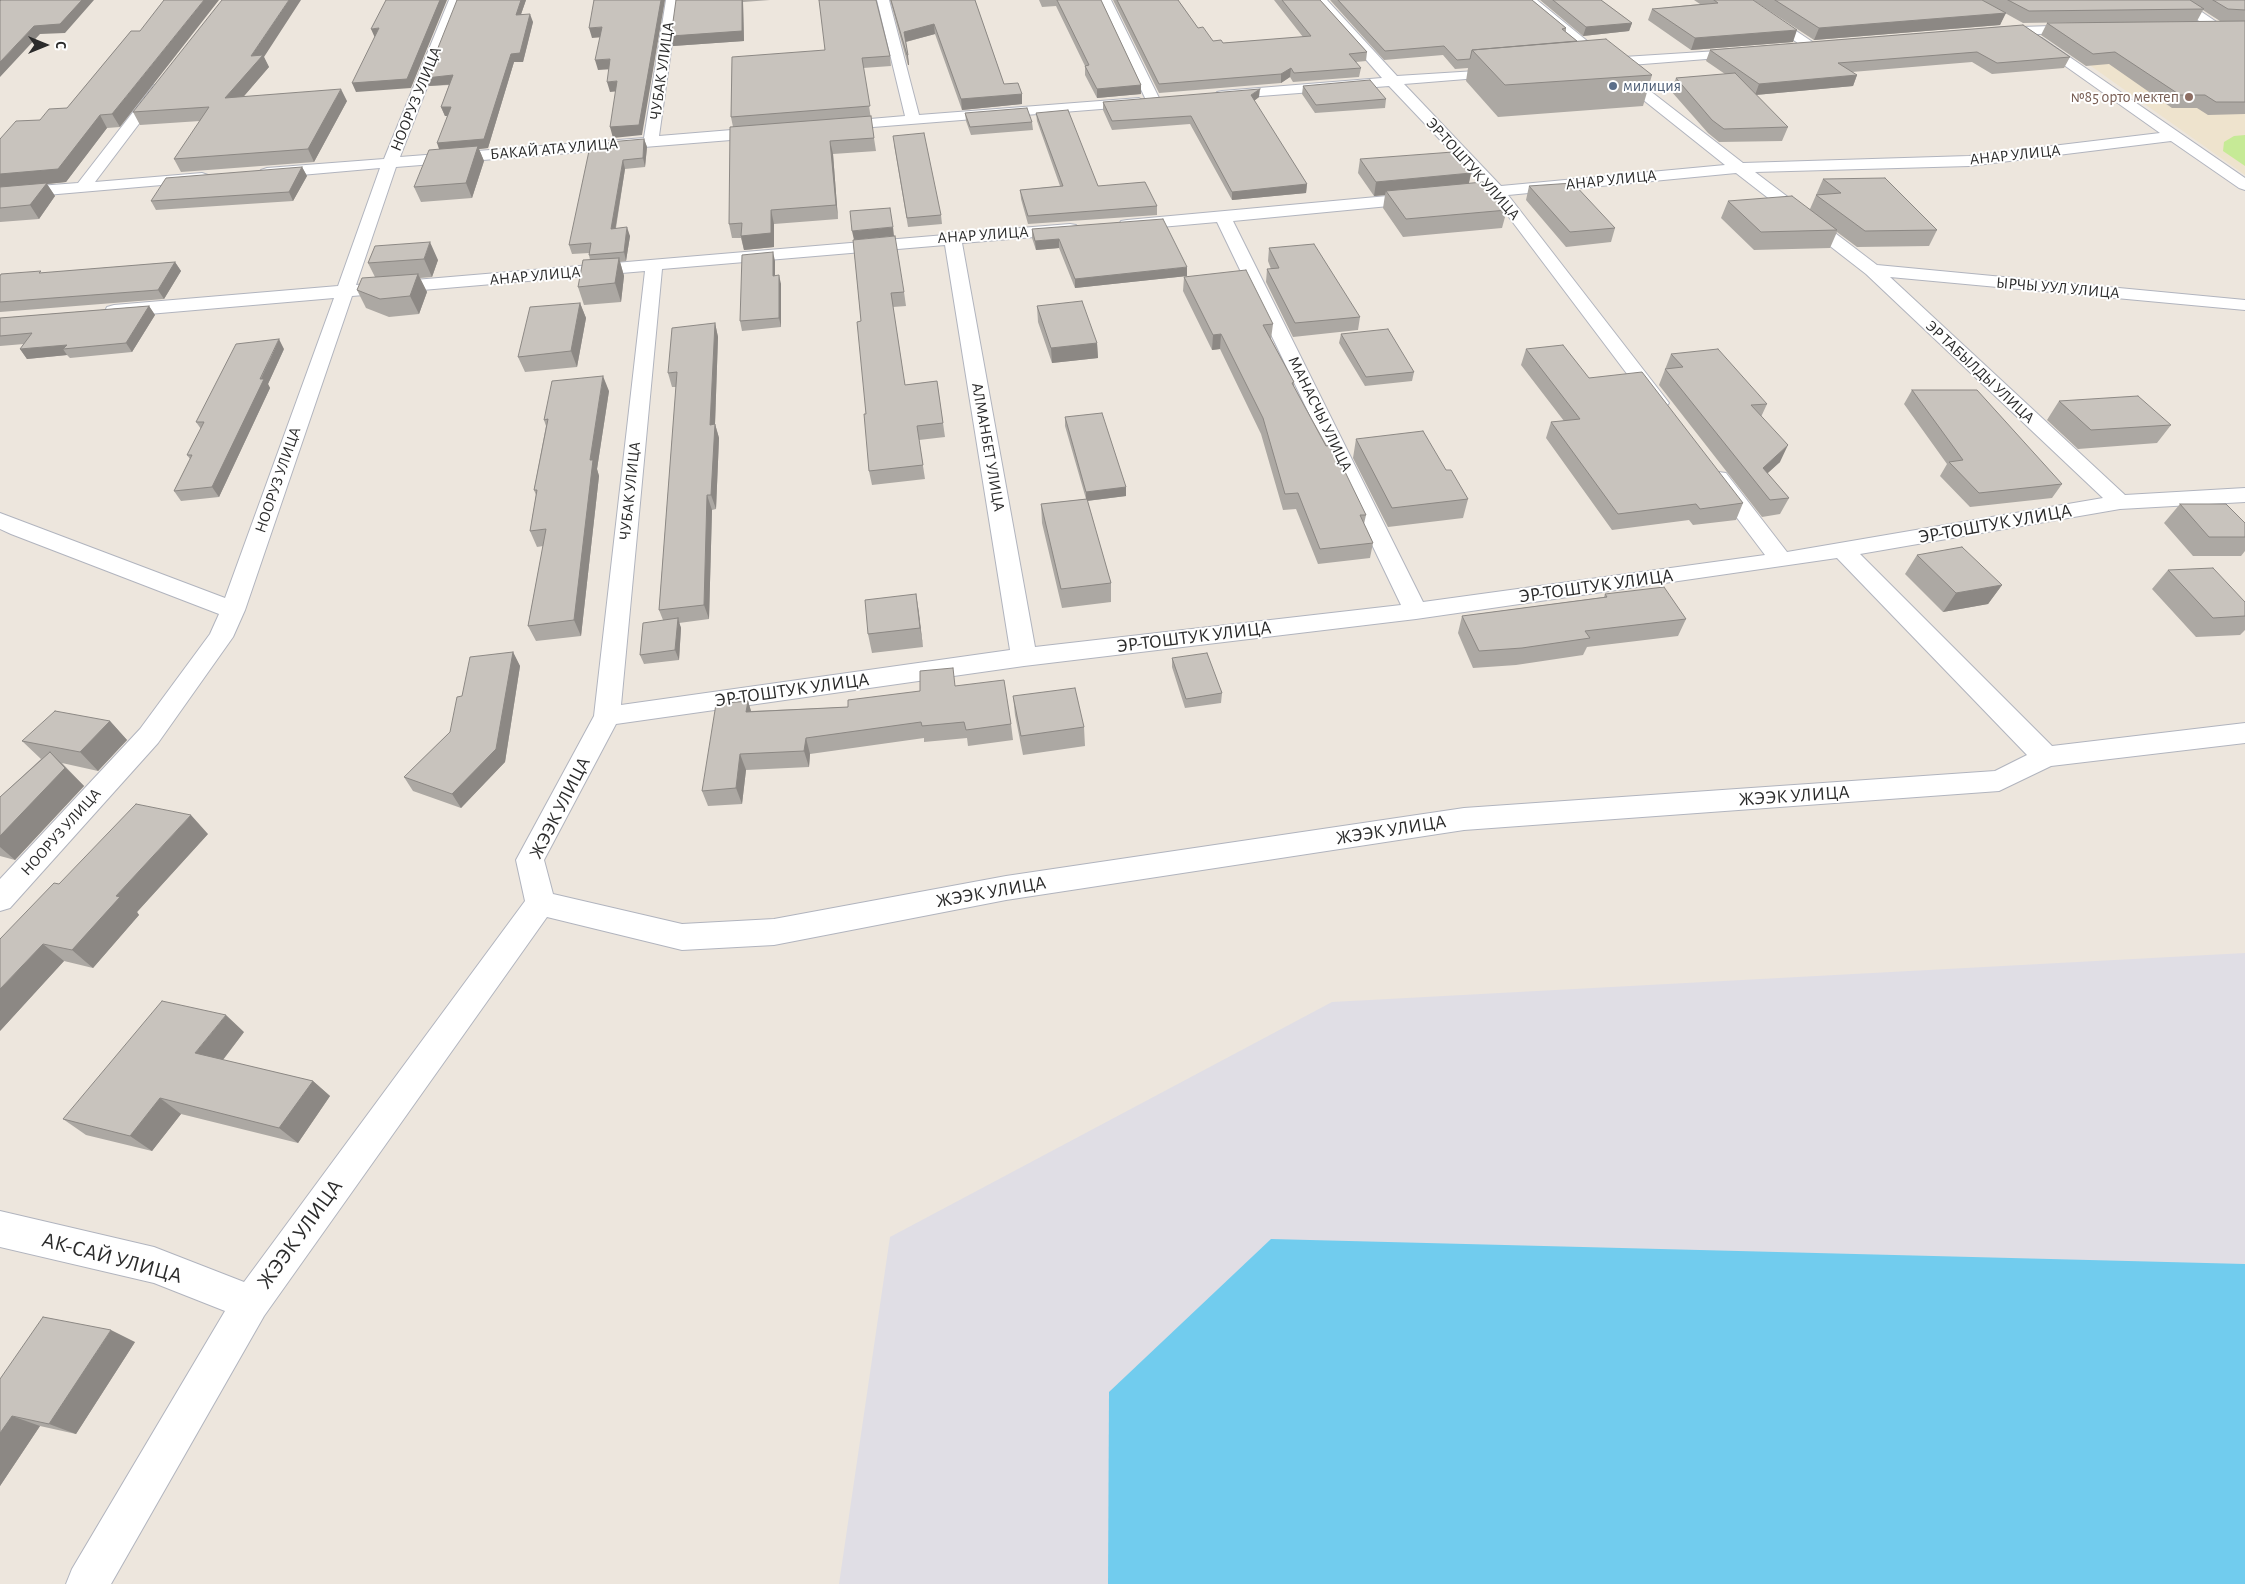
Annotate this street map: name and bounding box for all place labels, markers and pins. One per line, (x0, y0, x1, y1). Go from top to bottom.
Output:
place label: милиция (1623, 76, 1681, 96)
marker: милиция (1607, 80, 1619, 92)
place label: №85 орто мектеп (2071, 87, 2179, 107)
marker: №85 орто мектеп (2183, 91, 2195, 103)

